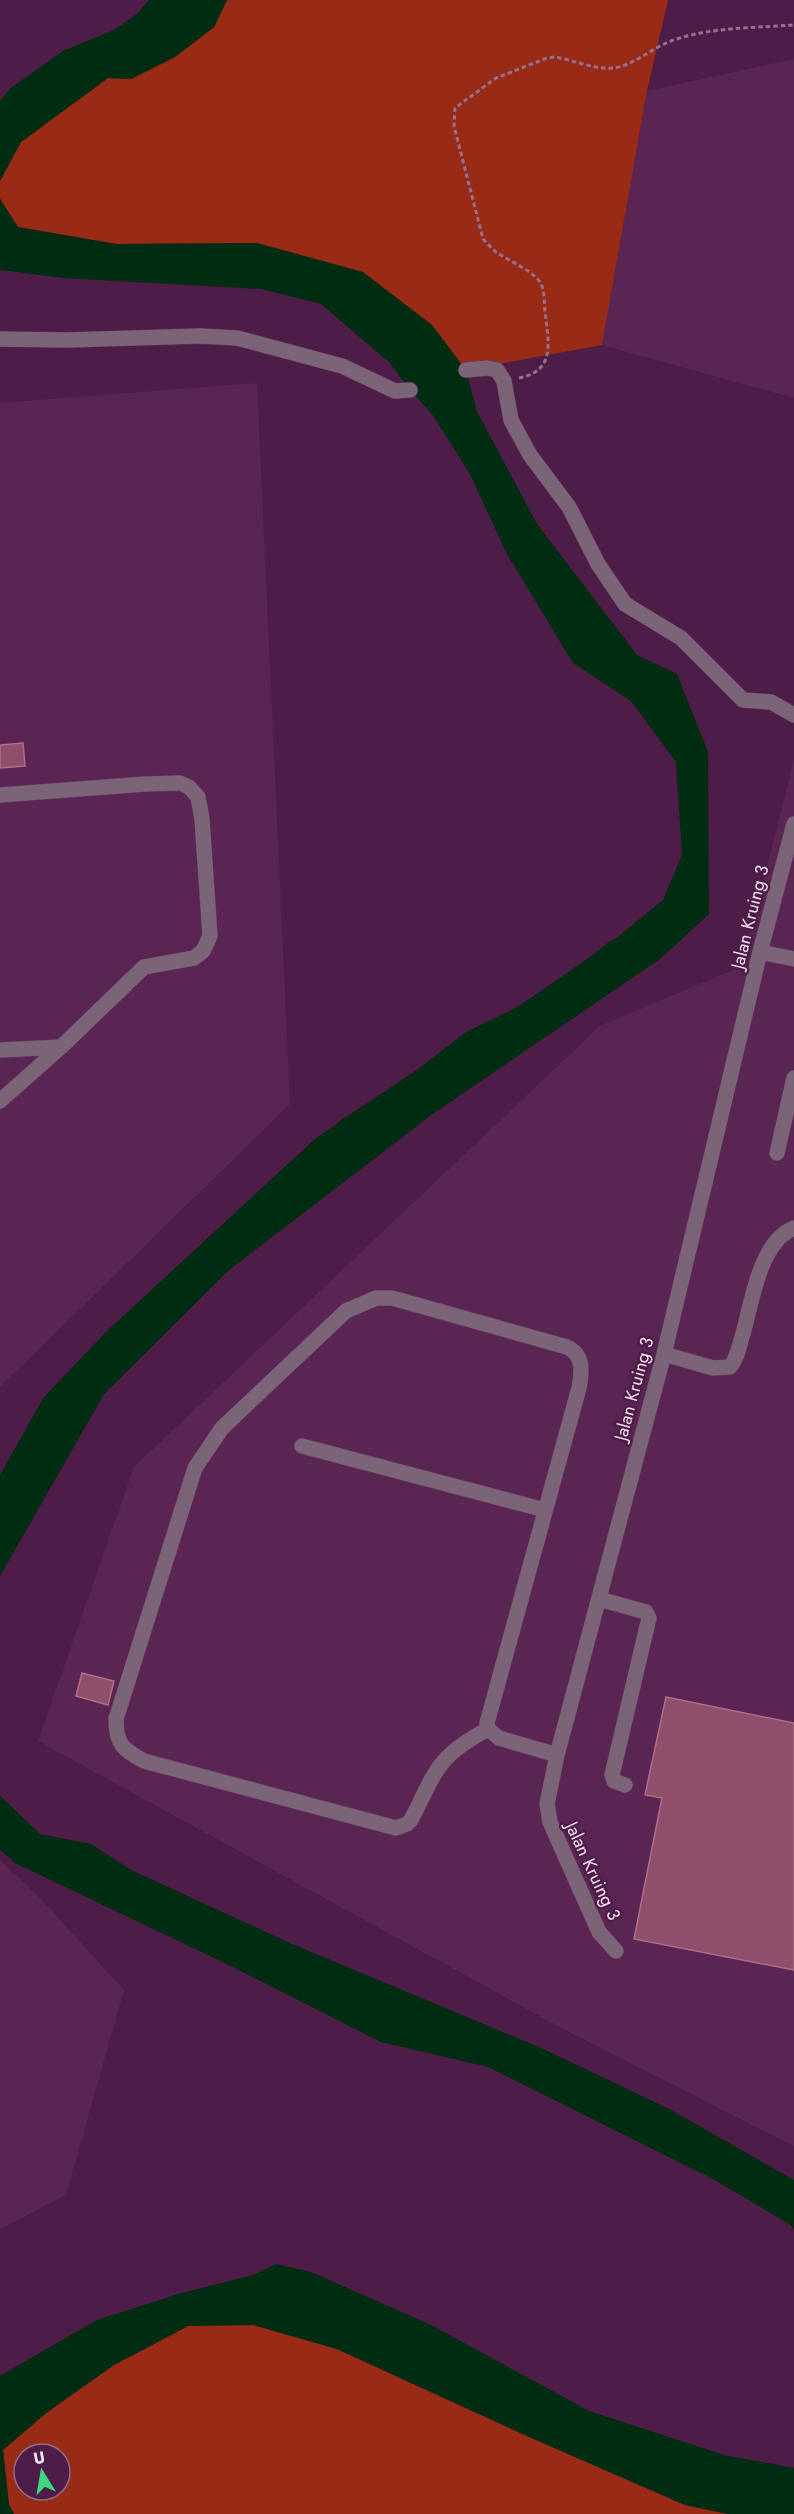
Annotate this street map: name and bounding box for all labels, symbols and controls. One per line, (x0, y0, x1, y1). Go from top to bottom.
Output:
street label: Jalan Kruing 3 (724, 862, 775, 974)
street label: Jalan Kruing 3 (607, 1334, 660, 1446)
street label: Jalan Kruing 3 (558, 1816, 627, 1925)
north arrow (12, 2442, 72, 2502)
text: U (32, 2445, 47, 2470)

